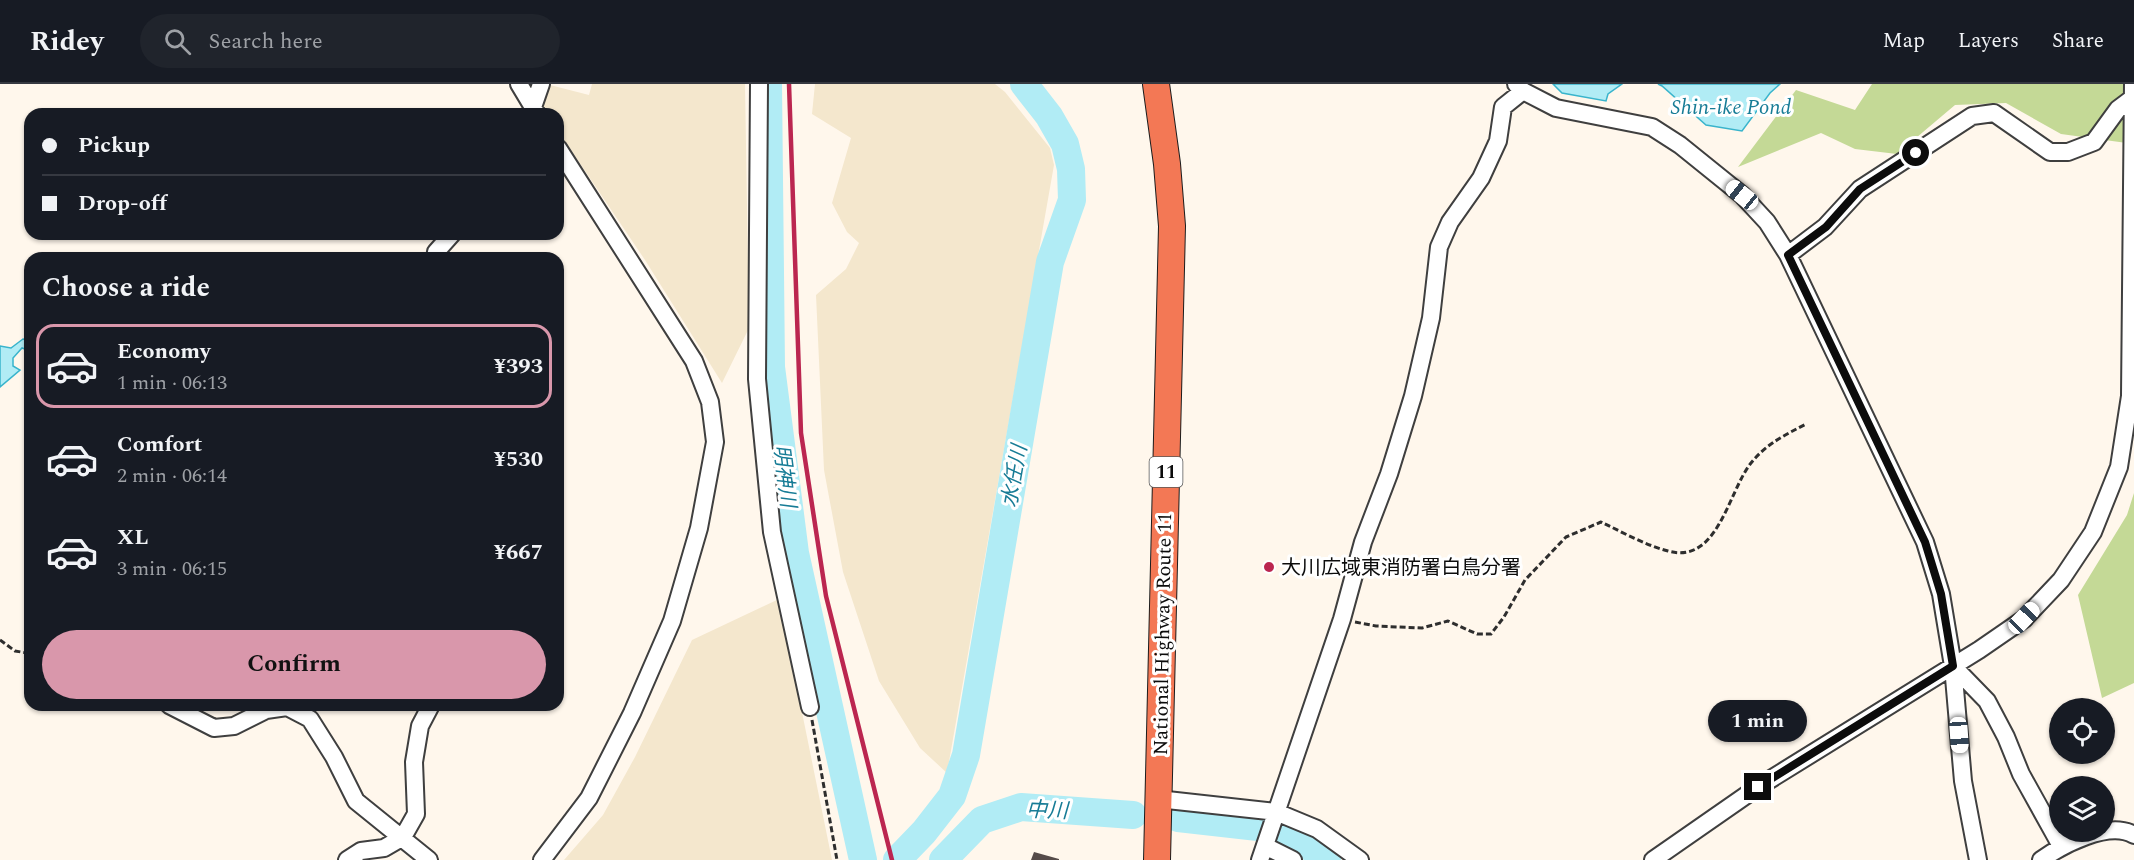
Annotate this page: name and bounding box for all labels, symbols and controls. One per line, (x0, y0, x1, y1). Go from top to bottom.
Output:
search box (140, 14, 560, 68)
text: Ridey (30, 20, 104, 63)
icon: search (161, 25, 194, 58)
text: Search here (209, 25, 323, 58)
text: Map (1883, 25, 1925, 57)
text: Layers (1958, 25, 2019, 57)
text: Share (2052, 25, 2104, 57)
water label: Shin-ike Pond (1671, 92, 1791, 124)
text: Pickup (78, 129, 150, 162)
route start (1902, 139, 1929, 166)
car (1722, 177, 1762, 213)
text: Drop-off (78, 187, 167, 220)
text: Choose a ride (42, 267, 210, 309)
text: Economy (117, 335, 210, 368)
icon: car (45, 339, 99, 393)
text: ¥393 (494, 350, 543, 383)
text: 1 min · 06:13 (117, 368, 227, 398)
text: Comfort (117, 428, 202, 461)
icon: car (45, 432, 99, 486)
water label: 水任川 (994, 440, 1037, 510)
text: ¥530 (494, 443, 543, 476)
water label: 明神川 (764, 443, 804, 511)
road number: 11 (1150, 457, 1182, 487)
text: 2 min · 06:14 (117, 461, 227, 491)
street label: National Highway Route 11 (1146, 512, 1180, 756)
text: XL (117, 521, 148, 554)
icon: car (45, 525, 99, 579)
text: ¥667 (494, 536, 543, 569)
place label: 大川広域東消防署白鳥分署 (1281, 553, 1521, 583)
text: 3 min · 06:15 (117, 554, 227, 584)
marker: 大川広域東消防署白鳥分署 (1262, 560, 1276, 574)
car (2005, 599, 2043, 637)
button: Confirm (42, 630, 546, 699)
map controls (2049, 698, 2115, 842)
button: locate (2049, 698, 2115, 764)
callout: 1 min (1708, 700, 1808, 742)
text: 1 min (1731, 706, 1784, 736)
car (1949, 716, 1969, 754)
route end (1744, 773, 1771, 800)
button: layers (2049, 776, 2115, 842)
water label: 中川 (1025, 794, 1071, 828)

